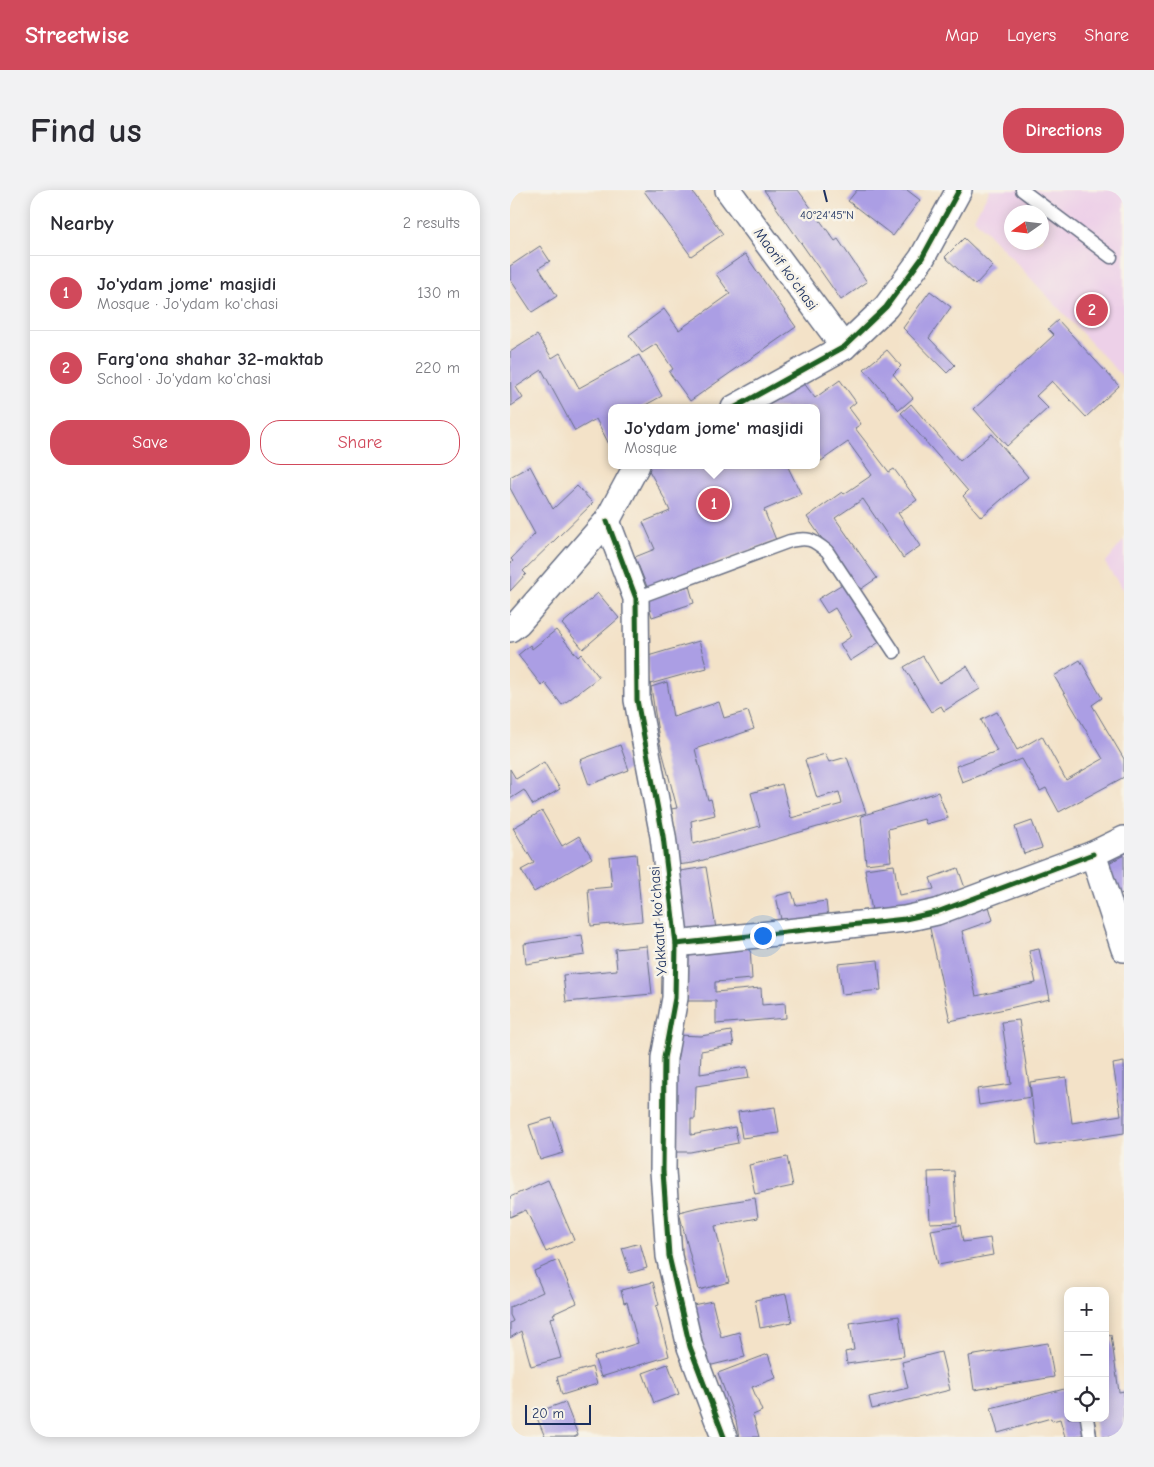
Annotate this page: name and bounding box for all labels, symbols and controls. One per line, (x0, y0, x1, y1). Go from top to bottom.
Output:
text: Streetwise (25, 21, 129, 49)
text: Map (945, 25, 979, 46)
text: Layers (1007, 25, 1056, 46)
text: Share (1084, 25, 1129, 46)
button: Directions (1003, 108, 1124, 153)
text: Find us (30, 110, 142, 151)
north arrow (1004, 205, 1049, 250)
text: 40°24'45"N (800, 208, 854, 222)
text: Nearby (50, 211, 114, 235)
text: 2 results (403, 214, 460, 232)
street label: Maorif ko'chasi (750, 224, 822, 314)
text: Jo'ydam jome' masjidi (97, 273, 276, 295)
text: 1 (63, 284, 69, 302)
text: 130 m (417, 284, 460, 302)
pin: 2 (1076, 291, 1108, 329)
text: Mosque · Jo'ydam ko'chasi (97, 295, 278, 313)
text: Farg'ona shahar 32-maktab (97, 348, 324, 370)
text: 2 (62, 359, 70, 377)
text: 220 m (415, 359, 460, 377)
text: School · Jo'ydam ko'chasi (97, 370, 271, 388)
popup (608, 404, 820, 469)
text: Jo'ydam jome' masjidi (624, 417, 804, 439)
button: Save (50, 420, 250, 465)
button: Share (260, 420, 460, 465)
text: Mosque (624, 439, 677, 457)
pin: 1 (698, 485, 730, 523)
street label: Yakkatut koʻchasi (645, 866, 671, 976)
your location (750, 923, 776, 949)
map controls (1064, 1287, 1109, 1422)
button: + (1064, 1287, 1109, 1332)
button: − (1064, 1332, 1109, 1377)
button: locate (1064, 1377, 1109, 1422)
scale bar (525, 1402, 591, 1425)
text: 20 m (532, 1405, 564, 1422)

